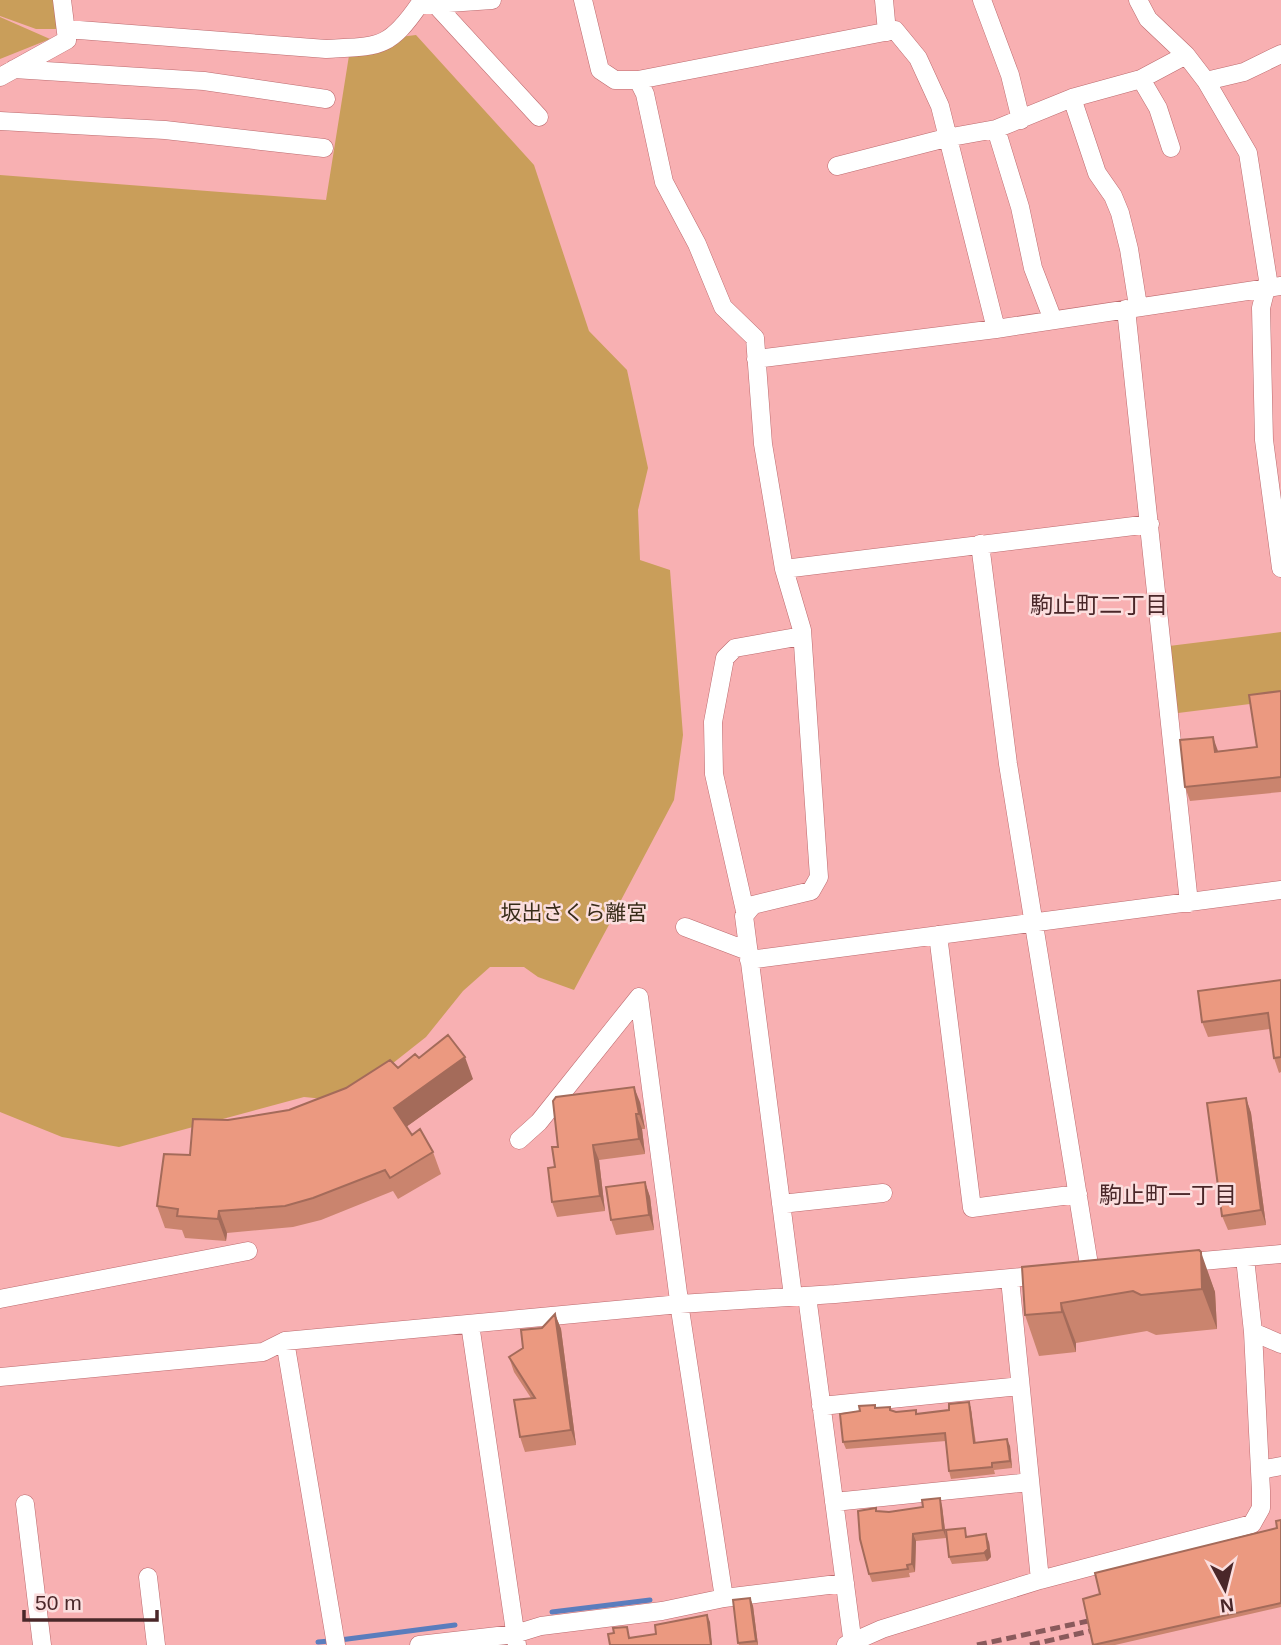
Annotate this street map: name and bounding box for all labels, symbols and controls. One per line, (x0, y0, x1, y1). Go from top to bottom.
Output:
district label: 駒止町二丁目 (1030, 592, 1168, 618)
park label: 坂出さくら離宮 (501, 901, 648, 924)
district label: 駒止町一丁目 (1099, 1182, 1237, 1208)
north arrow (1190, 1554, 1260, 1624)
scale bar (24, 1578, 158, 1622)
text: 50 m (35, 1591, 82, 1614)
text: N (1219, 1594, 1235, 1617)

